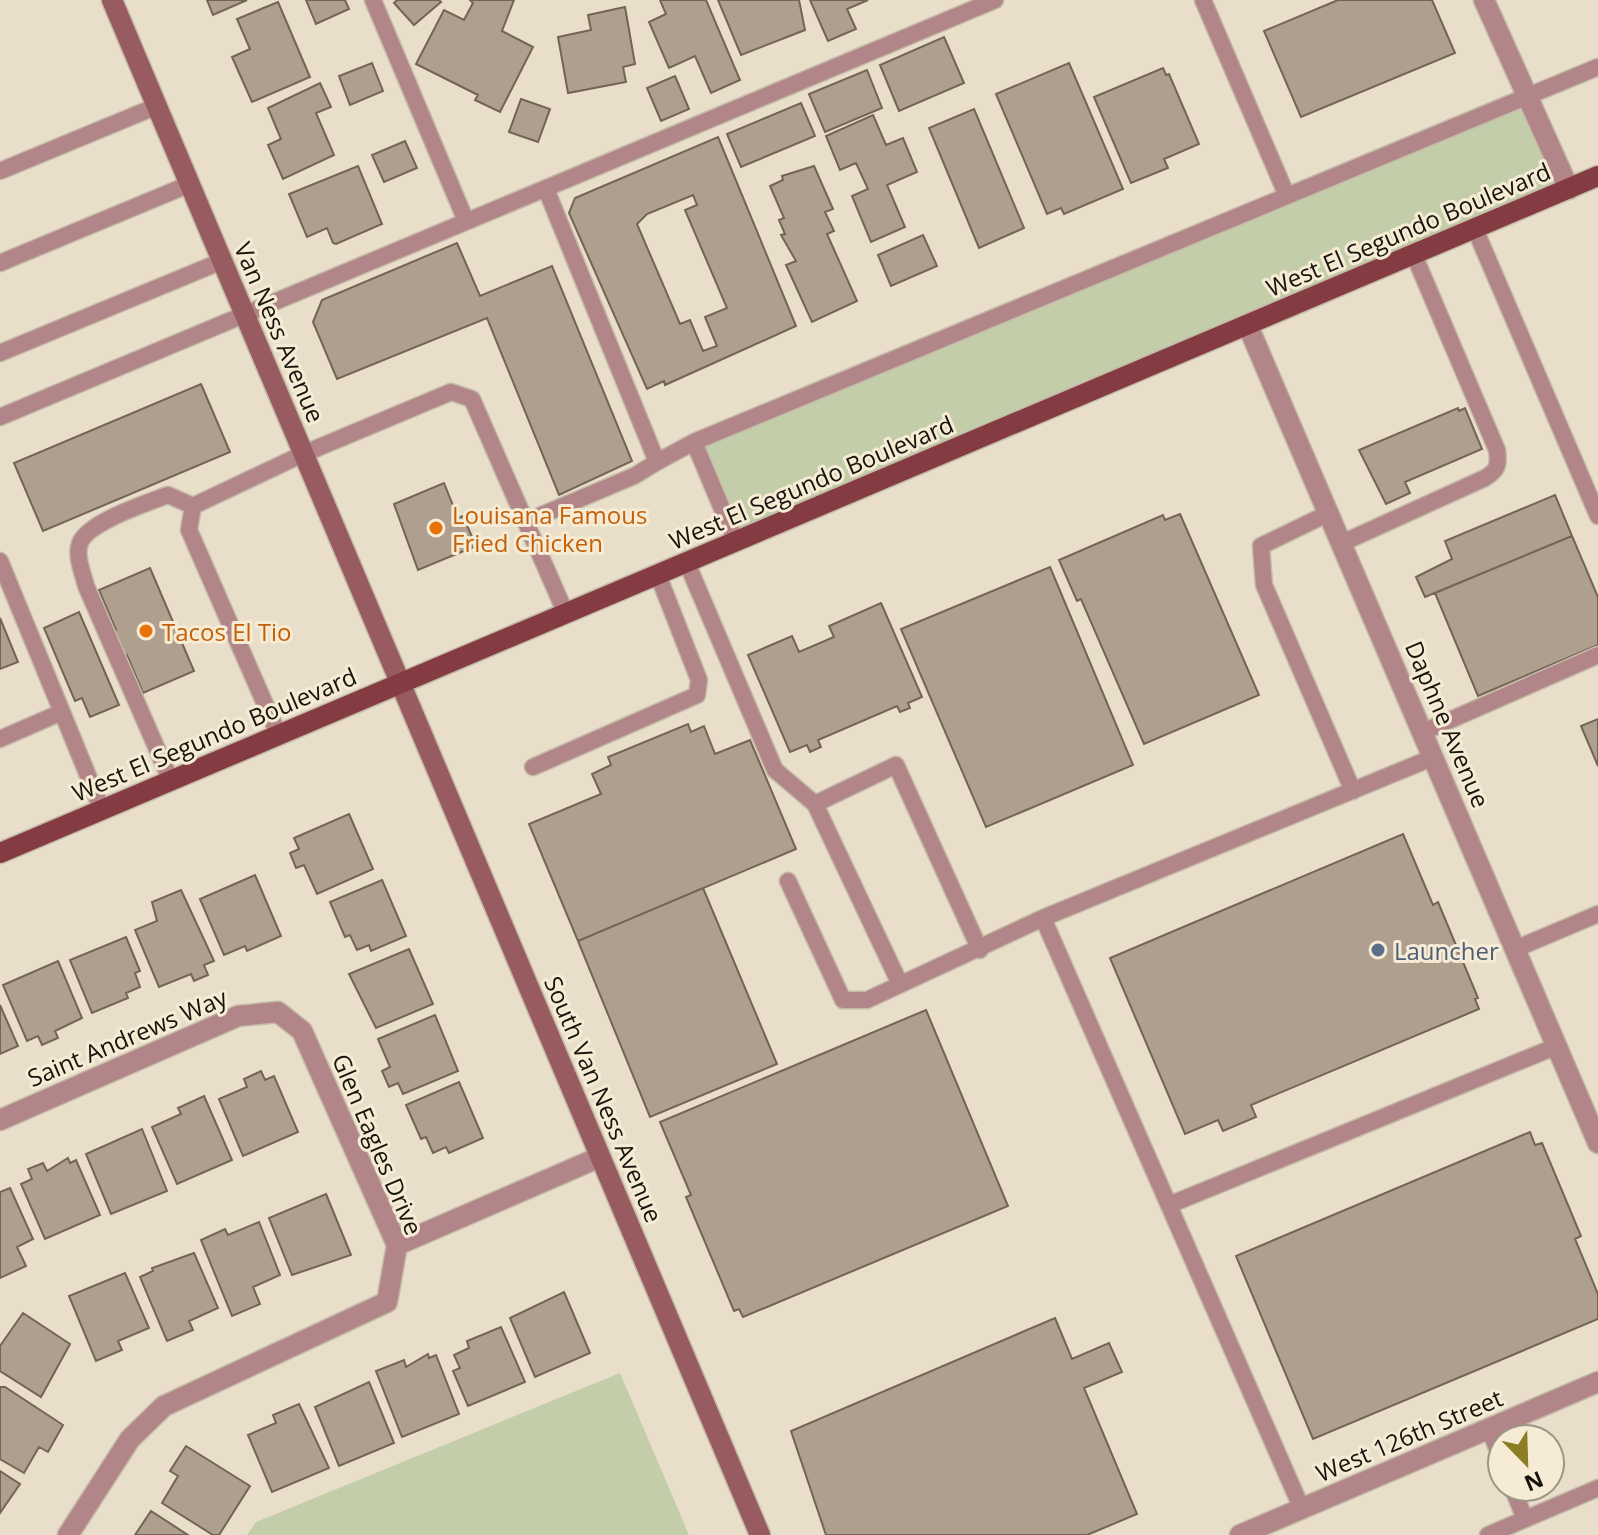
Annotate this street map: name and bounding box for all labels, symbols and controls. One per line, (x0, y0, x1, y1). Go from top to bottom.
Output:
street label: West El Segundo Boulevard (1261, 154, 1555, 304)
street label: Van Ness Avenue (227, 237, 333, 427)
street label: West El Segundo Boulevard (664, 407, 958, 557)
place label: Louisana Famous Fried Chicken (452, 498, 647, 559)
marker: Louisana Famous Fried Chicken (427, 519, 445, 537)
place label: Tacos El Tio (162, 615, 292, 648)
marker: Tacos El Tio (137, 622, 155, 640)
street label: Daphne Avenue (1398, 636, 1498, 812)
street label: West El Segundo Boulevard (67, 659, 361, 809)
place label: Launcher (1394, 934, 1499, 967)
marker: Launcher (1369, 941, 1387, 959)
street label: South Van Ness Avenue (537, 971, 671, 1227)
street label: Saint Andrews Way (22, 980, 233, 1094)
street label: Glen Eagles Drive (325, 1048, 431, 1240)
street label: West 126th Street (1311, 1381, 1507, 1489)
north arrow (1486, 1423, 1566, 1503)
text: N (1520, 1465, 1548, 1500)

